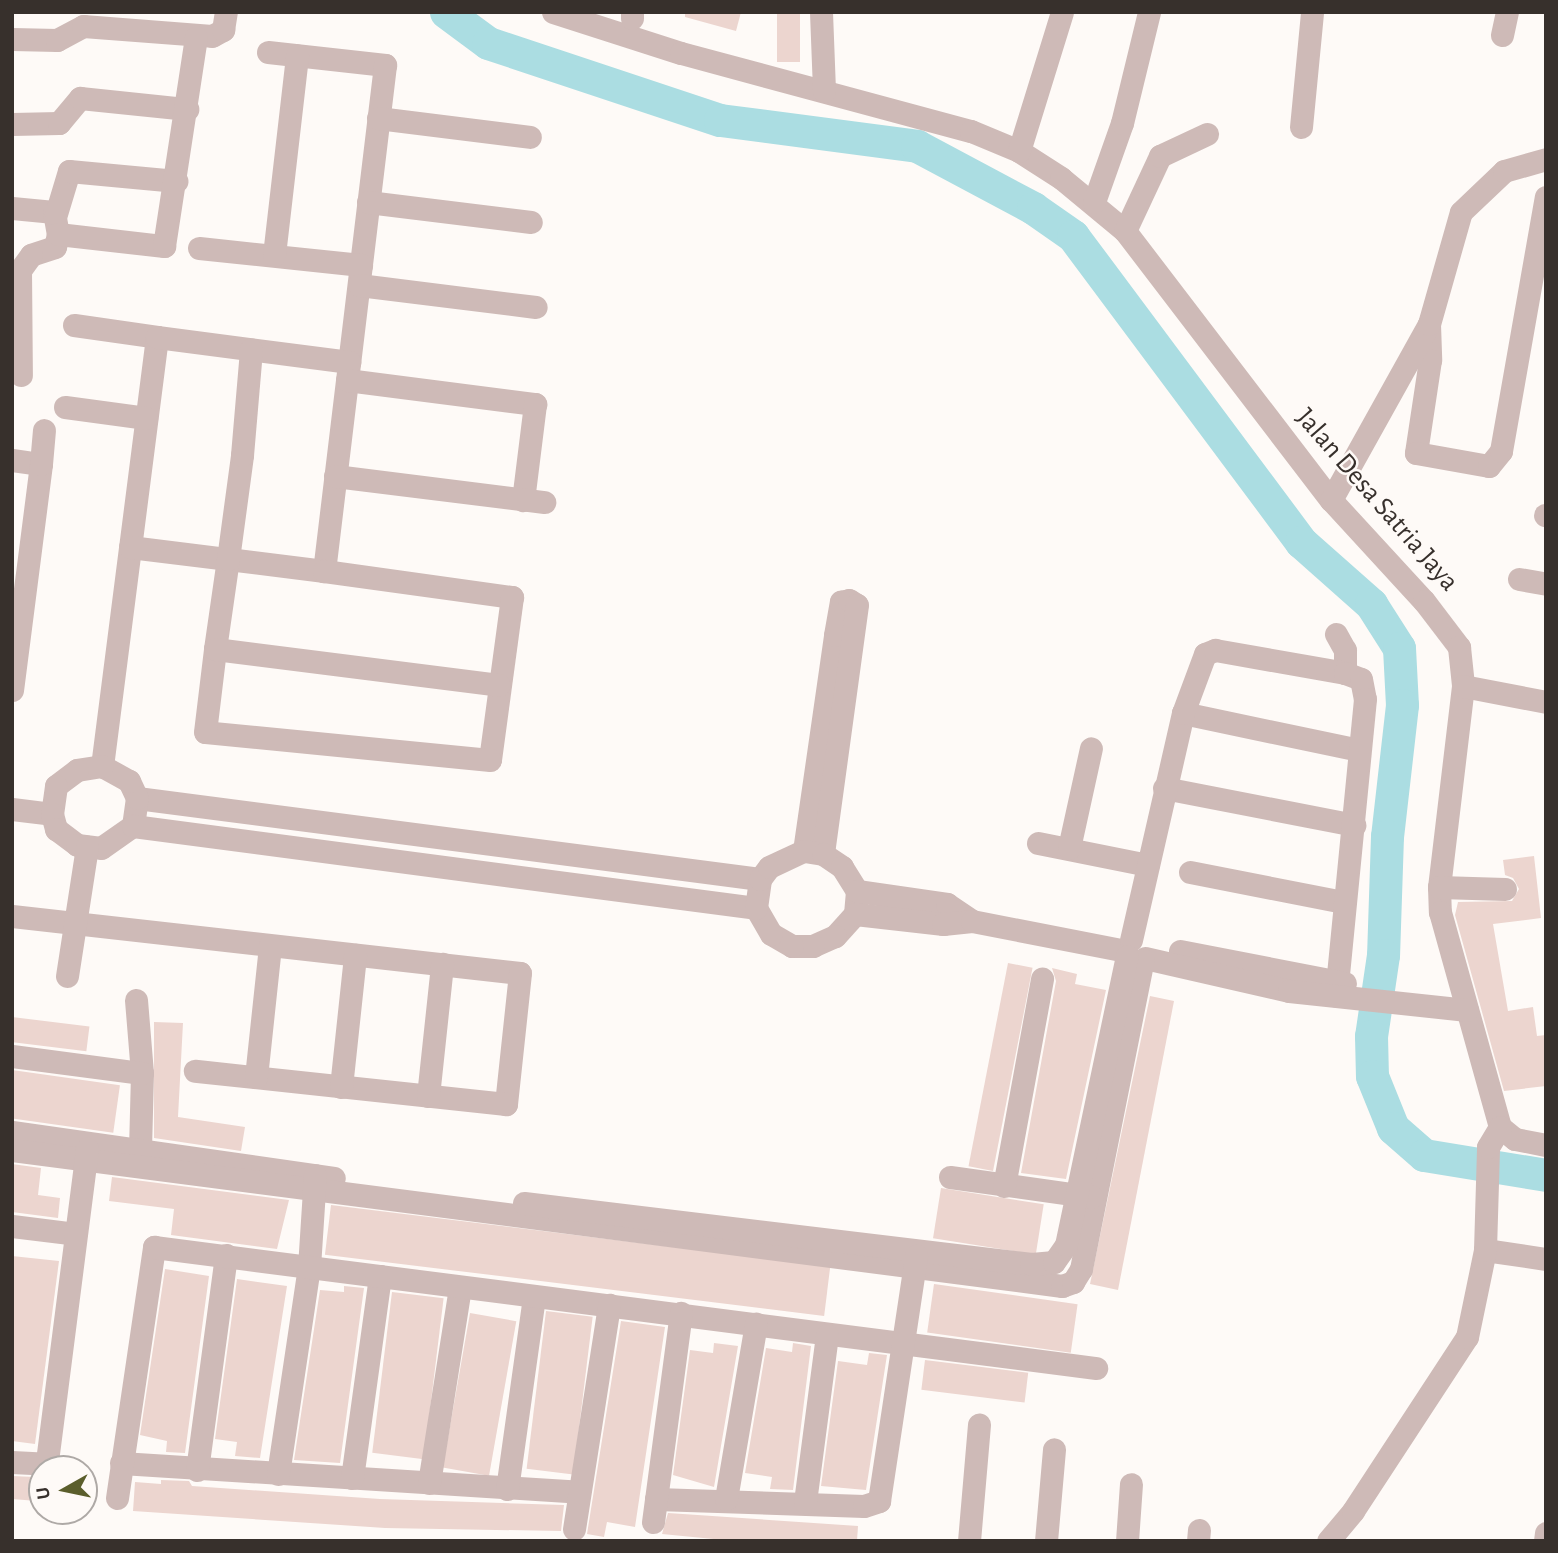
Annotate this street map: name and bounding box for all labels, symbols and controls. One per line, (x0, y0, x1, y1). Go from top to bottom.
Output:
street label: Jalan Desa Satria Jaya (1288, 402, 1466, 598)
north arrow (28, 1455, 98, 1525)
text: U (33, 1486, 54, 1501)

